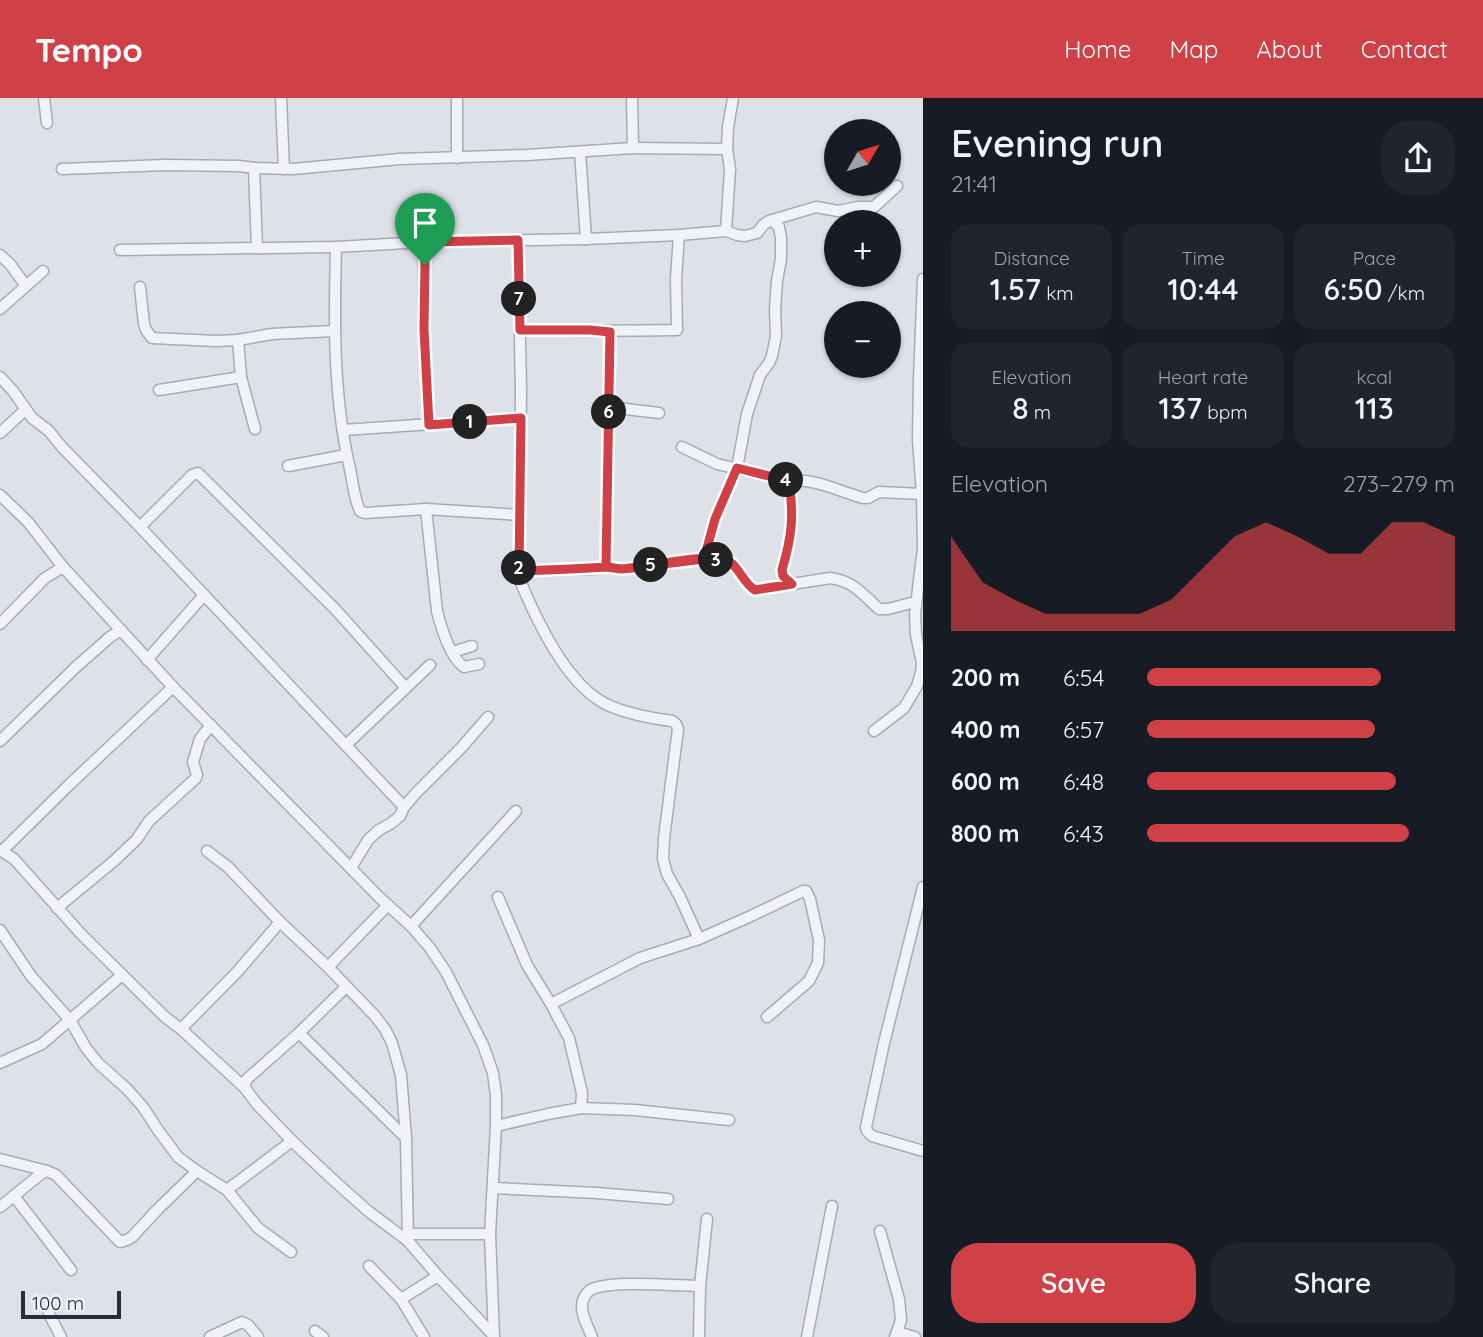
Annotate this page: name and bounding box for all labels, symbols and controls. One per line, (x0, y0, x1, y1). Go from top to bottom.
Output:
text: Tempo (35, 29, 143, 70)
text: Home (1064, 34, 1131, 64)
text: Map (1169, 34, 1218, 64)
text: About (1256, 34, 1323, 64)
text: Contact (1361, 34, 1448, 64)
north arrow (824, 119, 901, 196)
map controls (824, 119, 901, 378)
text: Evening run (951, 119, 1164, 167)
button: share (1381, 121, 1455, 195)
text: 21:41 (951, 169, 997, 198)
pin (395, 193, 455, 265)
icon: arrive (406, 204, 444, 242)
button: + (824, 210, 901, 287)
text: Distance (994, 246, 1070, 270)
text: Time (1181, 246, 1225, 270)
text: Pace (1353, 246, 1396, 270)
text: 1.57 (990, 270, 1041, 308)
text: 10:44 (1167, 270, 1239, 308)
text: 6:50 (1324, 270, 1383, 308)
text: km (1041, 281, 1074, 305)
text: /km (1383, 281, 1425, 305)
pin: 7 (502, 282, 536, 316)
text: 7 (513, 286, 524, 310)
button: − (824, 301, 901, 378)
text: Elevation (992, 365, 1072, 389)
text: Heart rate (1158, 365, 1248, 389)
text: kcal (1357, 365, 1392, 389)
text: 8 (1012, 389, 1029, 427)
text: 137 (1158, 389, 1202, 427)
text: 113 (1355, 389, 1394, 427)
pin: 6 (592, 394, 626, 430)
text: 6 (603, 399, 614, 423)
text: m (1029, 400, 1051, 424)
text: bpm (1202, 400, 1248, 424)
pin: 1 (452, 404, 488, 440)
text: 1 (466, 409, 473, 433)
pin: 4 (768, 462, 804, 498)
text: 4 (780, 467, 791, 491)
text: Elevation (951, 469, 1048, 498)
text: 273–279 m (1343, 469, 1455, 498)
pin: 3 (698, 542, 734, 578)
pin: 5 (634, 547, 668, 582)
text: 3 (710, 547, 721, 571)
pin: 2 (502, 550, 536, 586)
text: 5 (645, 552, 656, 576)
text: 2 (513, 555, 524, 579)
text: 200 m (951, 663, 1020, 692)
text: 6:54 (1063, 663, 1104, 692)
text: 400 m (951, 715, 1020, 744)
text: 6:57 (1063, 715, 1104, 744)
text: 600 m (951, 767, 1020, 796)
text: 6:48 (1063, 767, 1104, 796)
text: 800 m (951, 819, 1020, 848)
text: 6:43 (1063, 819, 1104, 848)
button: Save (951, 1243, 1196, 1323)
button: Share (1210, 1243, 1455, 1323)
scale bar (21, 1288, 121, 1320)
text: 100 m (32, 1291, 84, 1315)

